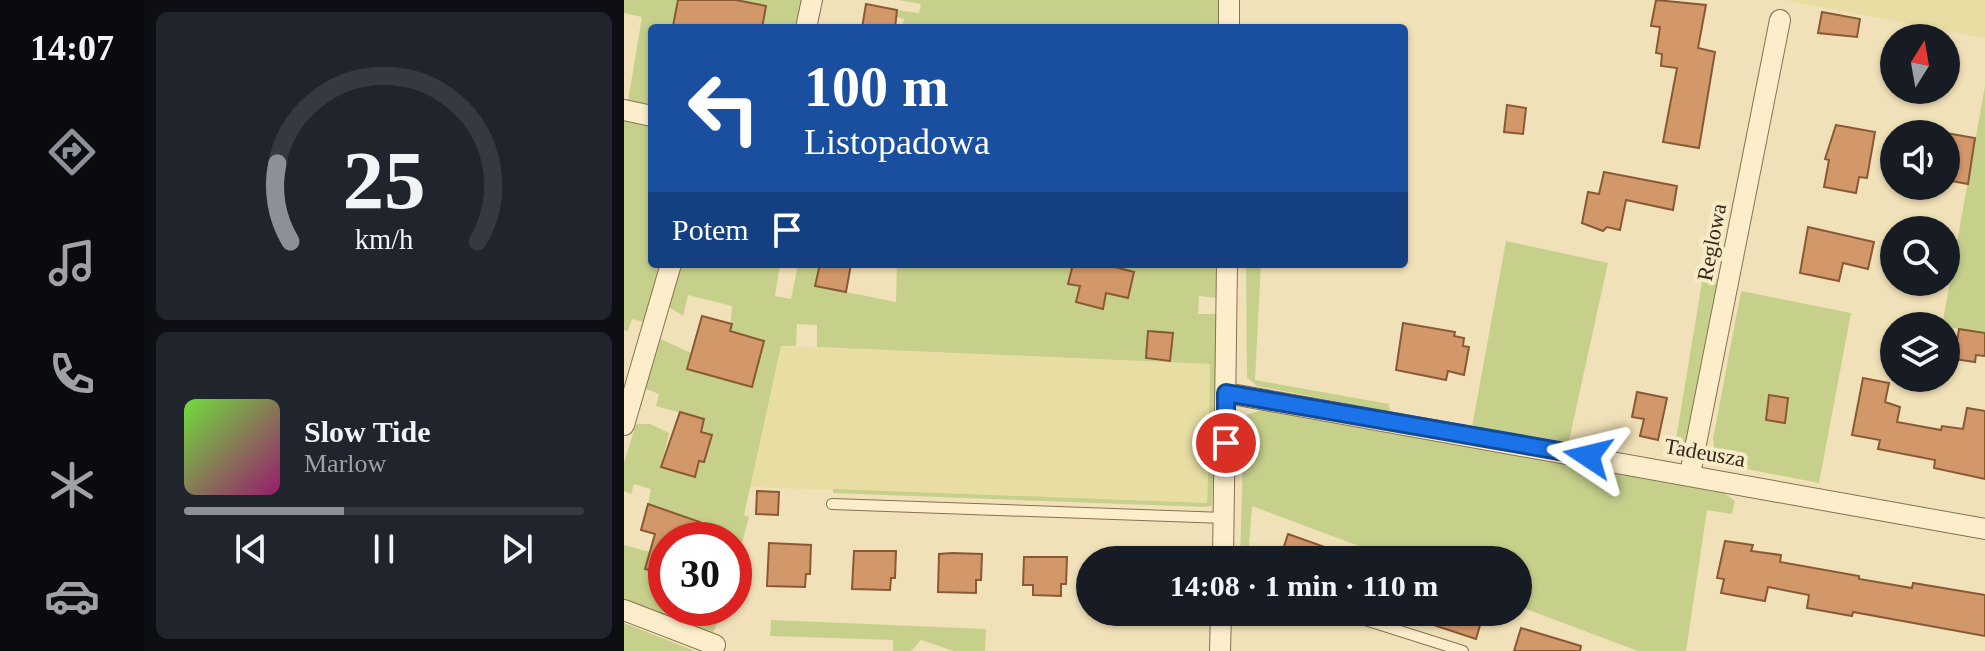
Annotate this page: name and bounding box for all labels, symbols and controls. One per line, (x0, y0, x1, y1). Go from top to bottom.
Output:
north arrow (1880, 24, 1960, 104)
map controls (1880, 24, 1960, 392)
text: 14:07 (30, 28, 114, 68)
icon: left (672, 56, 776, 160)
text: 100 m (804, 56, 949, 118)
button: sound (1880, 120, 1960, 200)
text: Listopadowa (804, 122, 990, 162)
icon: directions (44, 124, 100, 180)
text: 25 (342, 133, 426, 225)
street label: Reglowa (1692, 201, 1731, 283)
icon: arrive (765, 208, 809, 252)
text: Potem (672, 213, 749, 246)
button: search (1880, 216, 1960, 296)
text: km/h (355, 224, 413, 255)
icon: music (44, 235, 100, 291)
button: layers (1880, 312, 1960, 392)
icon: phone (44, 346, 100, 402)
pin (1192, 409, 1260, 477)
position arrow (1546, 414, 1630, 498)
text: Slow Tide (304, 415, 430, 448)
icon: arrive (1204, 421, 1248, 465)
street label: Tadeusza (1663, 433, 1747, 472)
text: Marlow (304, 449, 386, 478)
icon: climate (44, 457, 100, 513)
speed limit sign: 30 (648, 522, 752, 626)
icon: previous (229, 527, 273, 571)
icon: pause (362, 527, 406, 571)
icon: next (495, 527, 539, 571)
icon: car (44, 568, 100, 624)
text: 14:08 · 1 min · 110 m (1170, 569, 1438, 602)

